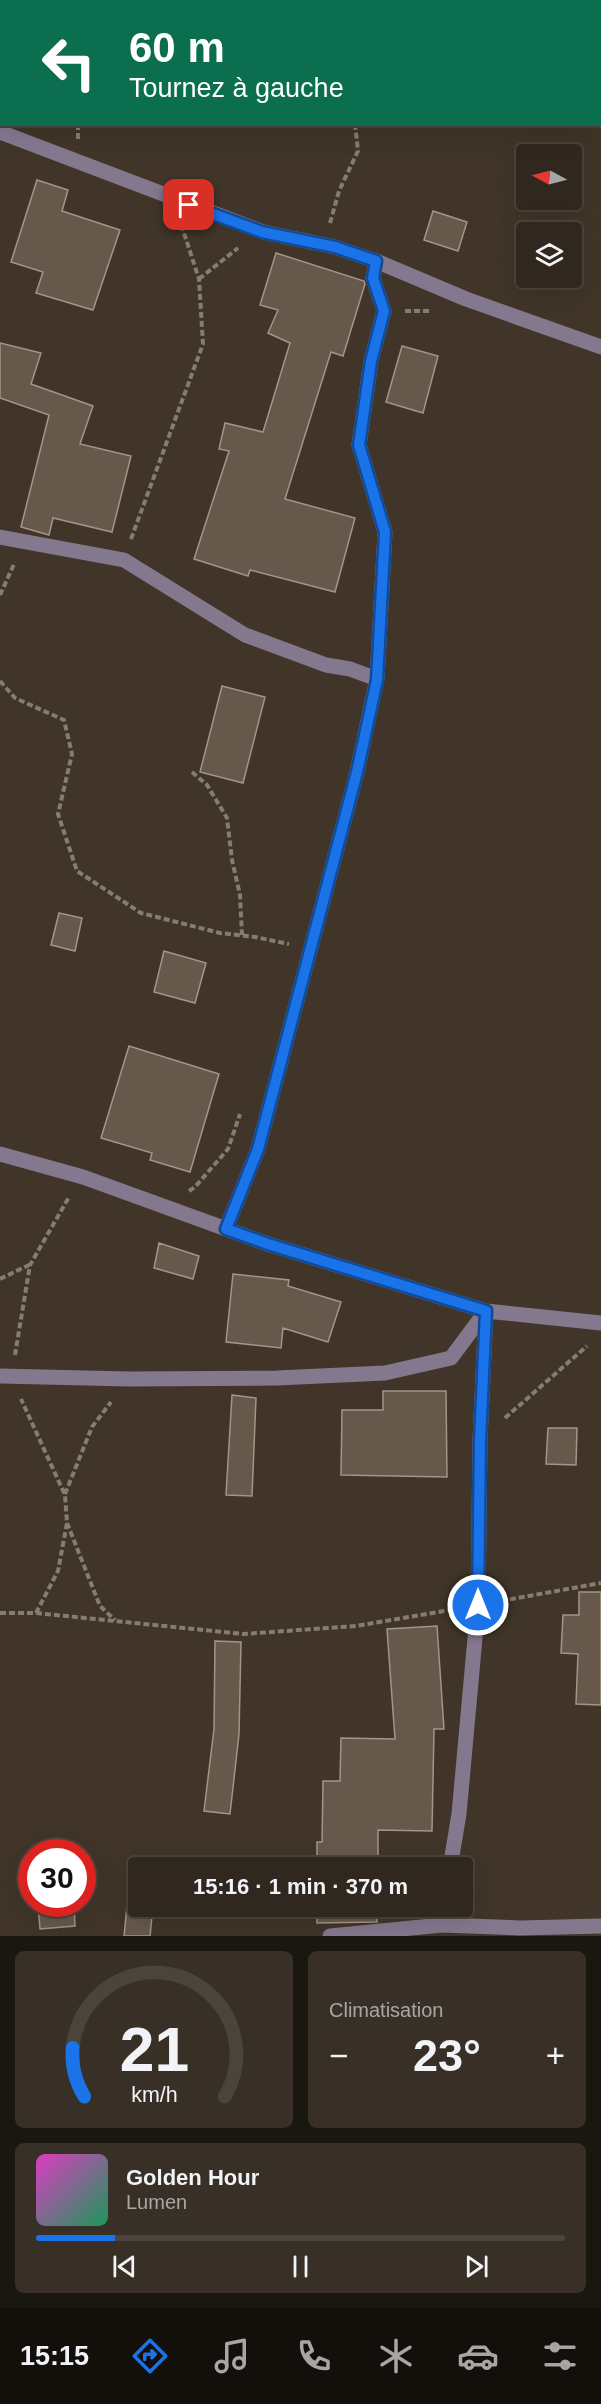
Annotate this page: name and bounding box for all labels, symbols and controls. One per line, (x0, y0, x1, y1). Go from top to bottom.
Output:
icon: left (30, 24, 108, 102)
text: 60 m (129, 24, 225, 71)
text: Tournez à gauche (129, 73, 344, 103)
north arrow (516, 144, 582, 210)
map controls (516, 144, 582, 288)
pin (163, 179, 214, 230)
icon: arrive (172, 188, 205, 221)
button: layers (516, 222, 582, 288)
position arrow (446, 1573, 510, 1637)
speed limit sign: 30 (18, 1839, 96, 1917)
text: 15:16 · 1 min · 370 m (193, 1874, 408, 1899)
text: Climatisation (329, 1999, 443, 2021)
text: 21 (119, 2015, 189, 2084)
text: 23° (413, 2030, 481, 2081)
text: − (329, 2037, 348, 2074)
text: + (546, 2037, 565, 2074)
text: km/h (131, 2083, 177, 2107)
text: Golden Hour (126, 2165, 259, 2190)
text: Lumen (126, 2191, 187, 2213)
icon: previous (108, 2250, 141, 2283)
icon: pause (284, 2250, 317, 2283)
icon: next (460, 2250, 493, 2283)
icon: directions (129, 2335, 171, 2377)
icon: music (211, 2335, 253, 2377)
icon: phone (293, 2335, 335, 2377)
icon: climate (375, 2335, 417, 2377)
icon: car (457, 2335, 499, 2377)
icon: filters (539, 2335, 581, 2377)
text: 15:15 (20, 2341, 89, 2371)

